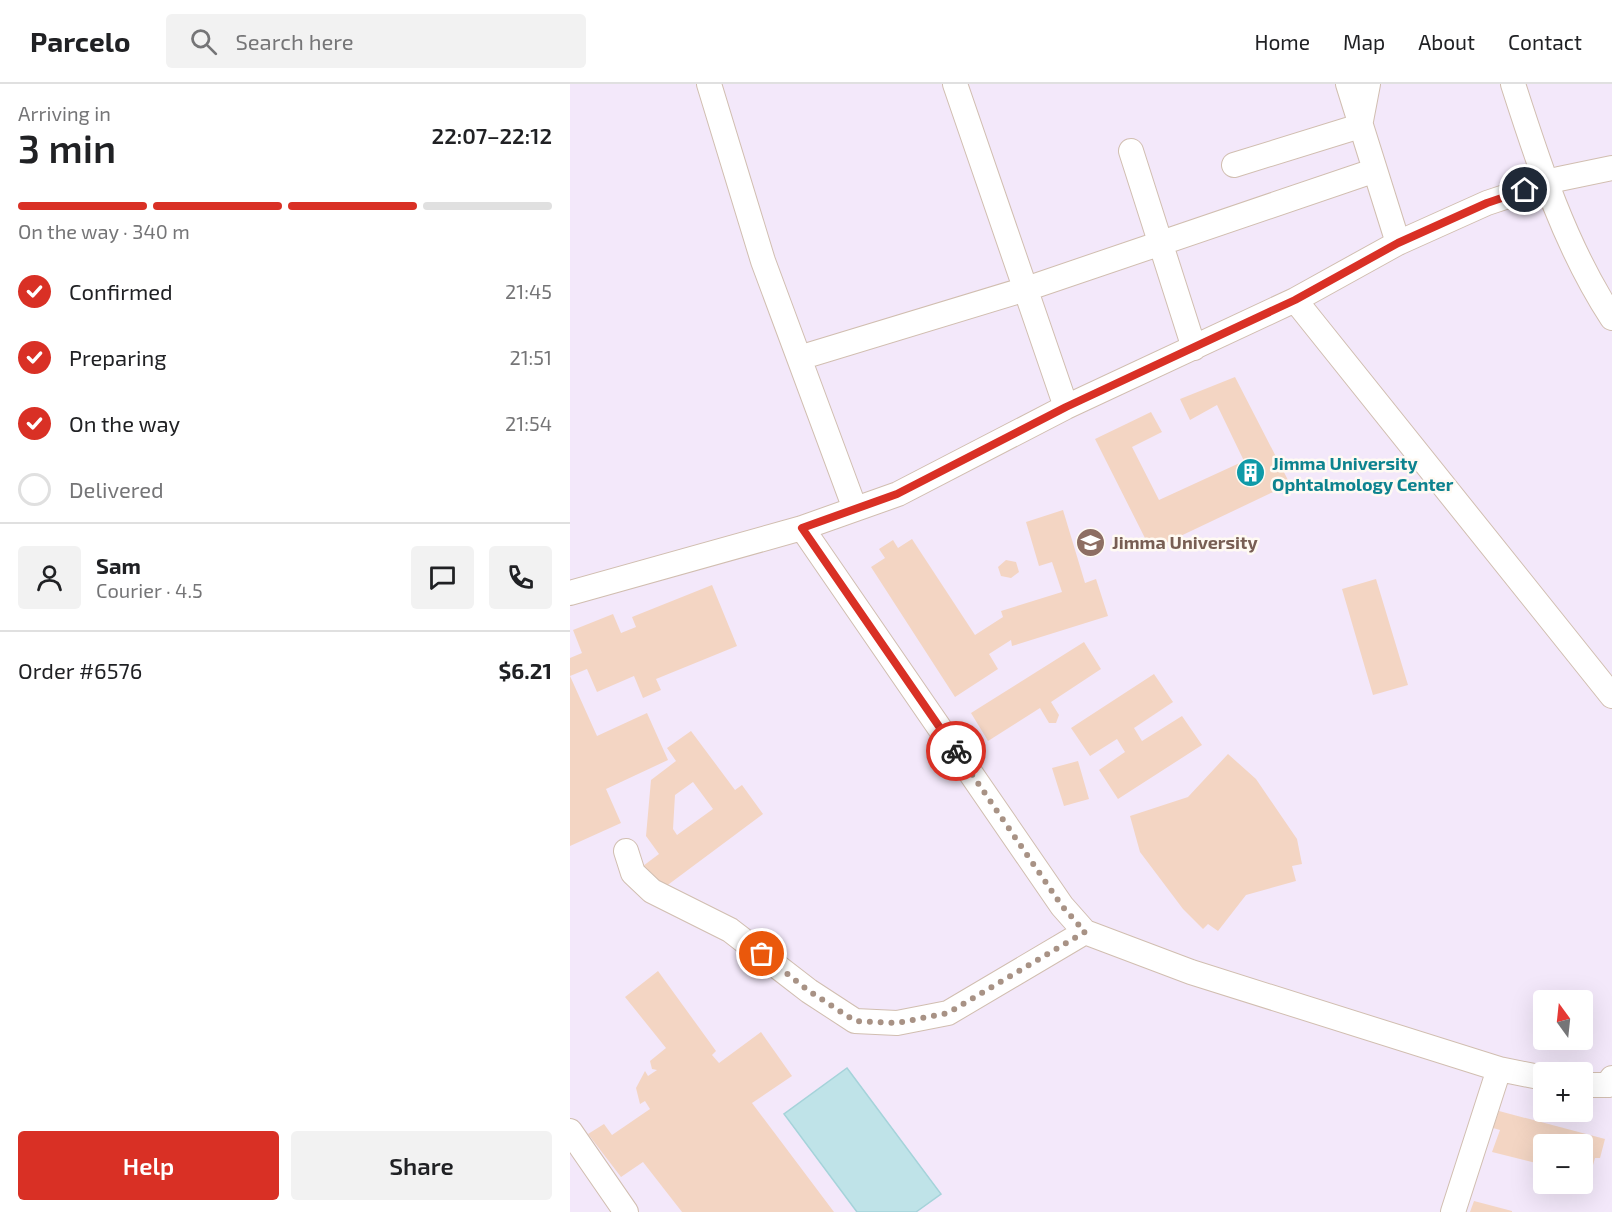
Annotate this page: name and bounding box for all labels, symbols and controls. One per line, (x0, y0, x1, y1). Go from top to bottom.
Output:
search box (166, 14, 586, 68)
text: Parcelo (30, 24, 130, 58)
icon: search (187, 25, 220, 58)
text: Search here (235, 28, 354, 54)
text: Home (1254, 29, 1310, 54)
text: Map (1343, 29, 1385, 54)
text: About (1418, 29, 1475, 54)
text: Contact (1508, 29, 1582, 54)
text: Arriving in (18, 101, 111, 125)
text: 22:07–22:12 (432, 122, 552, 148)
text: 3 min (18, 124, 116, 171)
pin (1499, 164, 1550, 215)
icon: home (1508, 173, 1541, 206)
text: On the way · 340 m (18, 219, 190, 243)
icon: check (18, 275, 51, 308)
text: Confirmed (69, 278, 173, 304)
text: 21:45 (505, 279, 552, 303)
icon: check (18, 341, 51, 374)
text: Preparing (69, 344, 167, 370)
text: 21:51 (509, 345, 552, 369)
icon: check (18, 407, 51, 440)
text: On the way (69, 410, 180, 436)
text: 21:54 (505, 411, 552, 435)
place label: Jimma University Ophtalmology Center (1272, 452, 1454, 495)
building icon: Jimma University Ophtalmology Center (1235, 457, 1267, 489)
text: Delivered (69, 476, 164, 502)
school or university icon: Jimma University (1075, 526, 1107, 558)
place label: Jimma University (1112, 531, 1258, 553)
button: person (18, 546, 81, 609)
button: chat (411, 546, 474, 609)
button: phone (489, 546, 552, 609)
text: Sam (96, 552, 141, 578)
text: Courier · 4.5 (96, 578, 203, 602)
text: Order #6576 (18, 657, 142, 683)
text: $6.21 (499, 657, 552, 683)
courier (926, 721, 986, 781)
icon: bike (940, 735, 973, 768)
pin (736, 928, 787, 979)
icon: bag (745, 937, 778, 970)
north arrow (1533, 990, 1593, 1050)
map controls (1533, 990, 1593, 1194)
button: + (1533, 1062, 1593, 1122)
button: Help (18, 1131, 279, 1200)
button: Share (291, 1131, 552, 1200)
button: − (1533, 1134, 1593, 1194)

